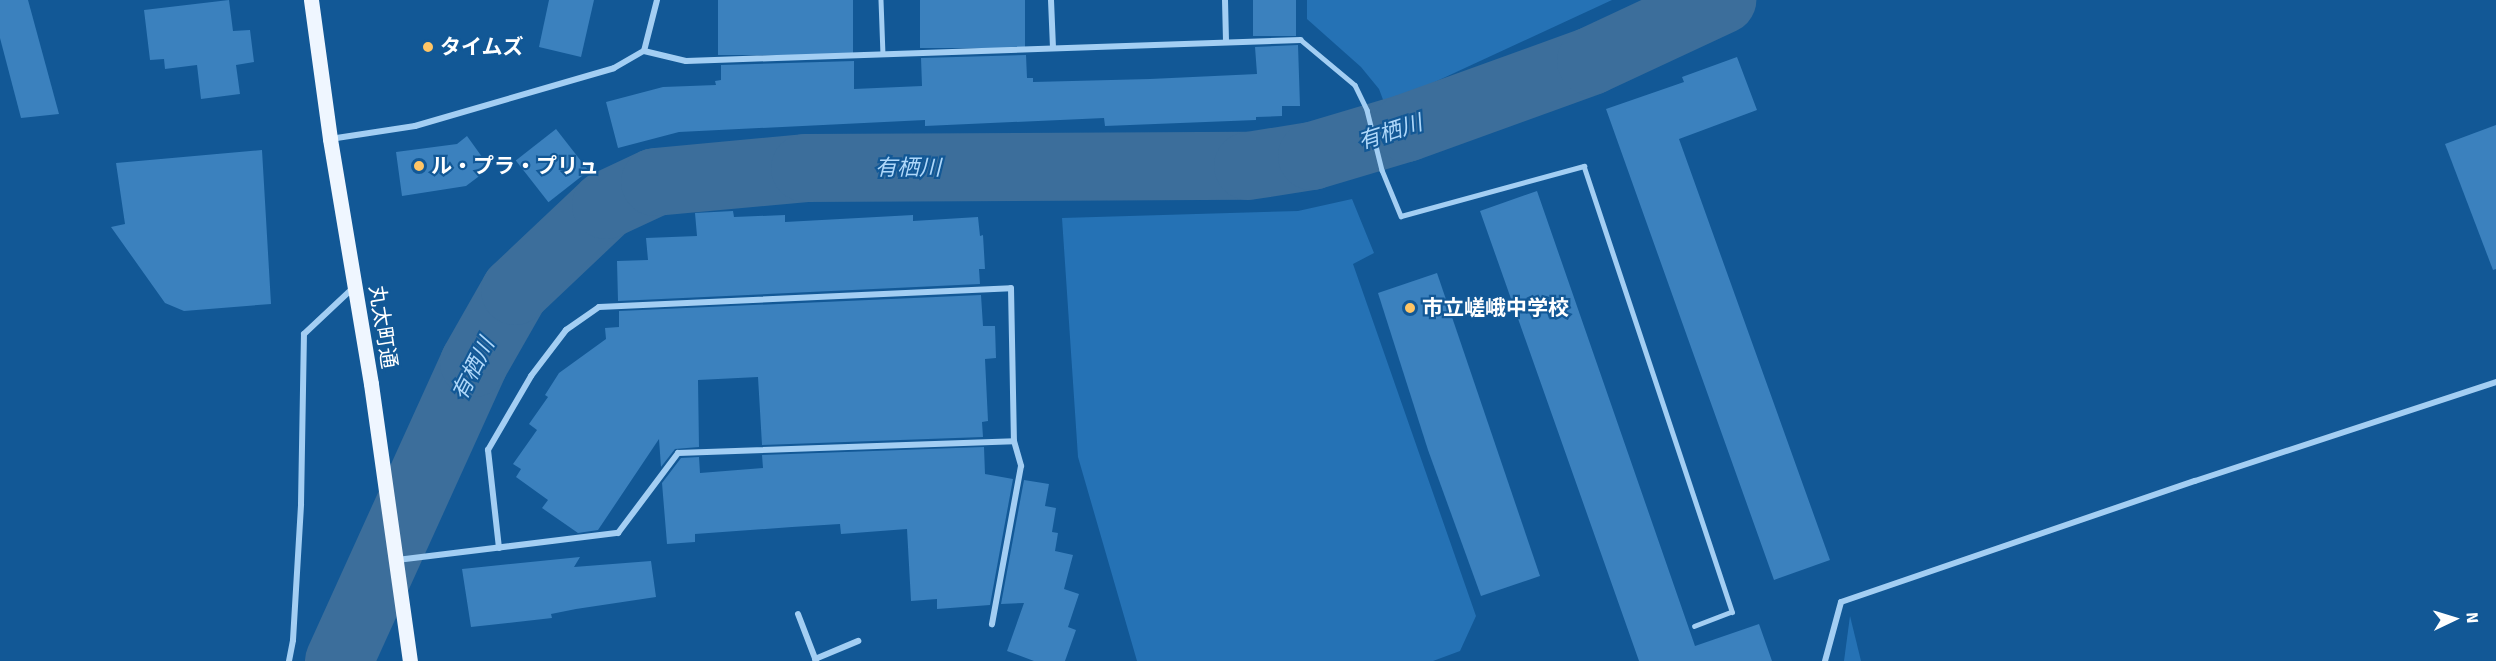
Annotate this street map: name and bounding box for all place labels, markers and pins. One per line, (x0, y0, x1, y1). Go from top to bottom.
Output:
place label: タイムズ (440, 34, 524, 60)
marker: タイムズ (421, 40, 435, 54)
place label: ル・プラ・プリュ (431, 153, 599, 179)
marker: ル・プラ・プリュ (412, 159, 426, 173)
place label: 市立嵯峨中学校 (1422, 295, 1569, 321)
marker: 市立嵯峨中学校 (1403, 301, 1417, 315)

